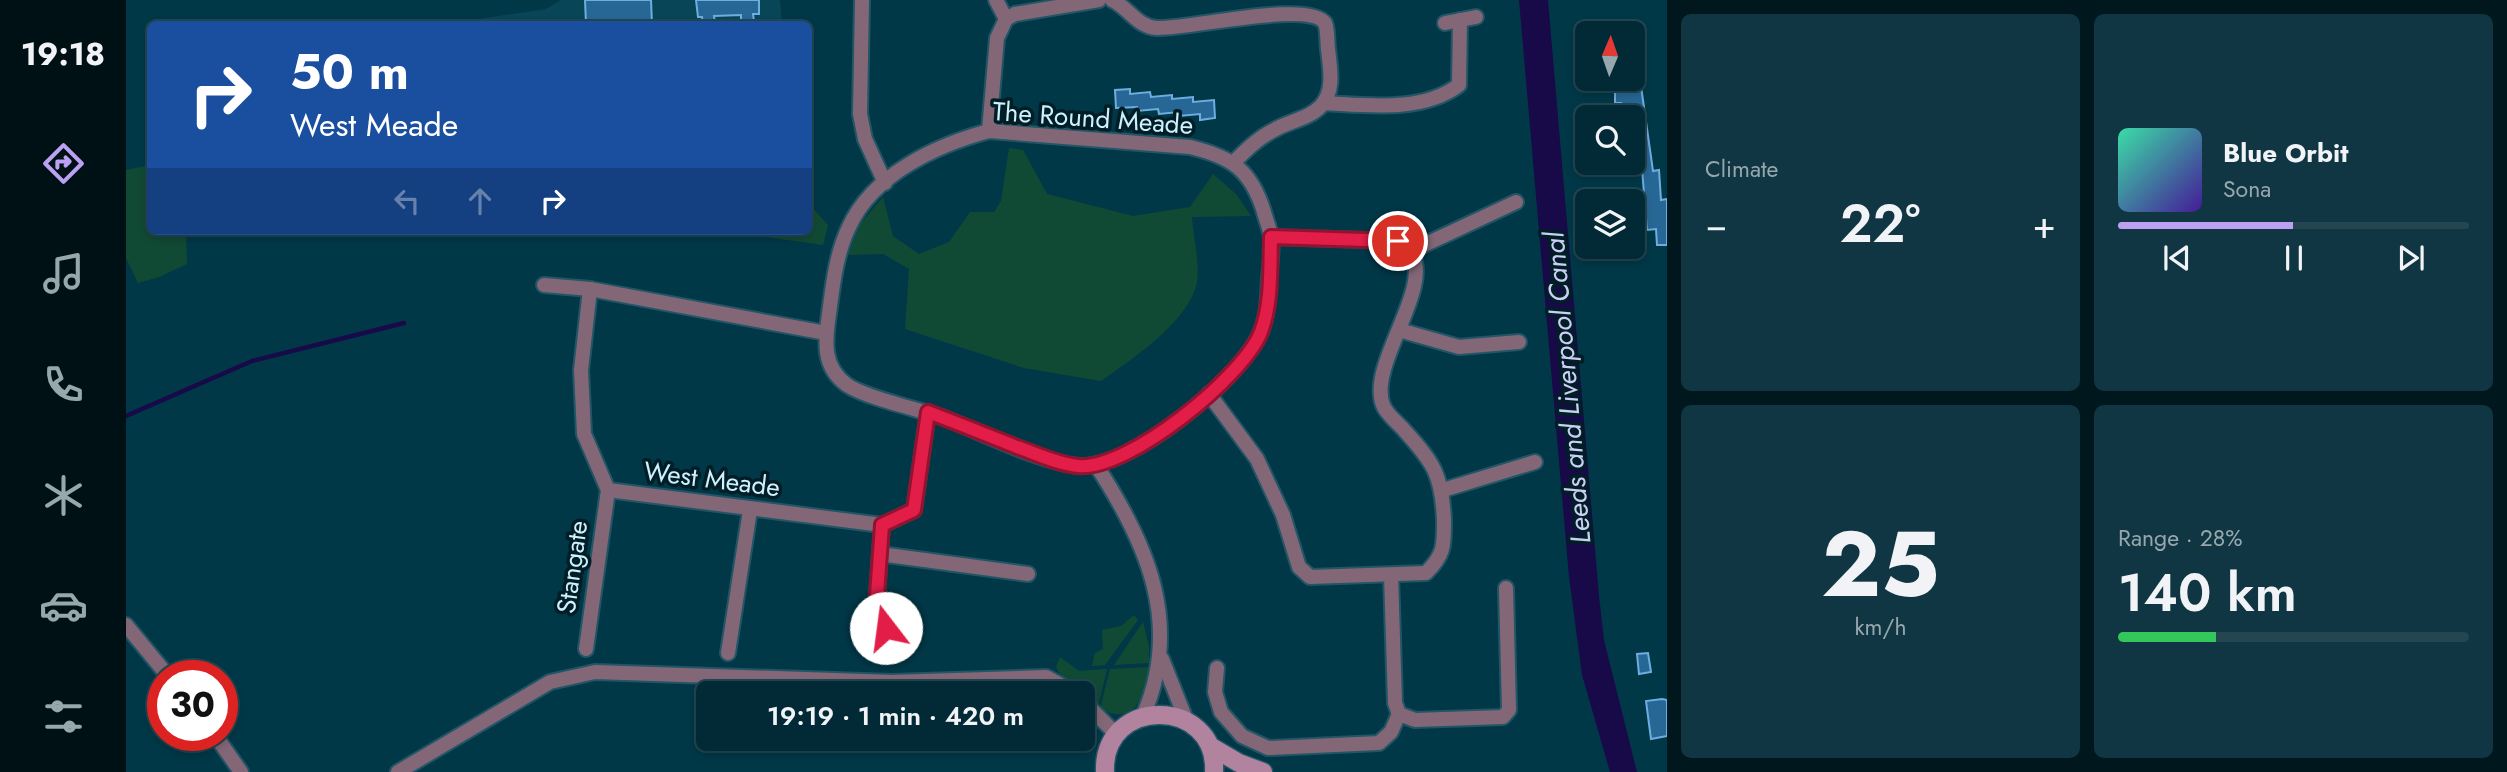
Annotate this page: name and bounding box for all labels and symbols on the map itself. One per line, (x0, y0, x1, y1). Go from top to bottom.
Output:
north arrow (1575, 21, 1645, 91)
street label: The Round Meade (992, 92, 1194, 144)
pin (1368, 211, 1428, 271)
water label: Leeds and Liverpool Canal (1533, 229, 1602, 546)
street label: West Meade (642, 452, 782, 506)
street label: Stangate (547, 518, 597, 616)
position arrow (849, 591, 923, 665)
speed limit sign: 30 (147, 660, 238, 751)

